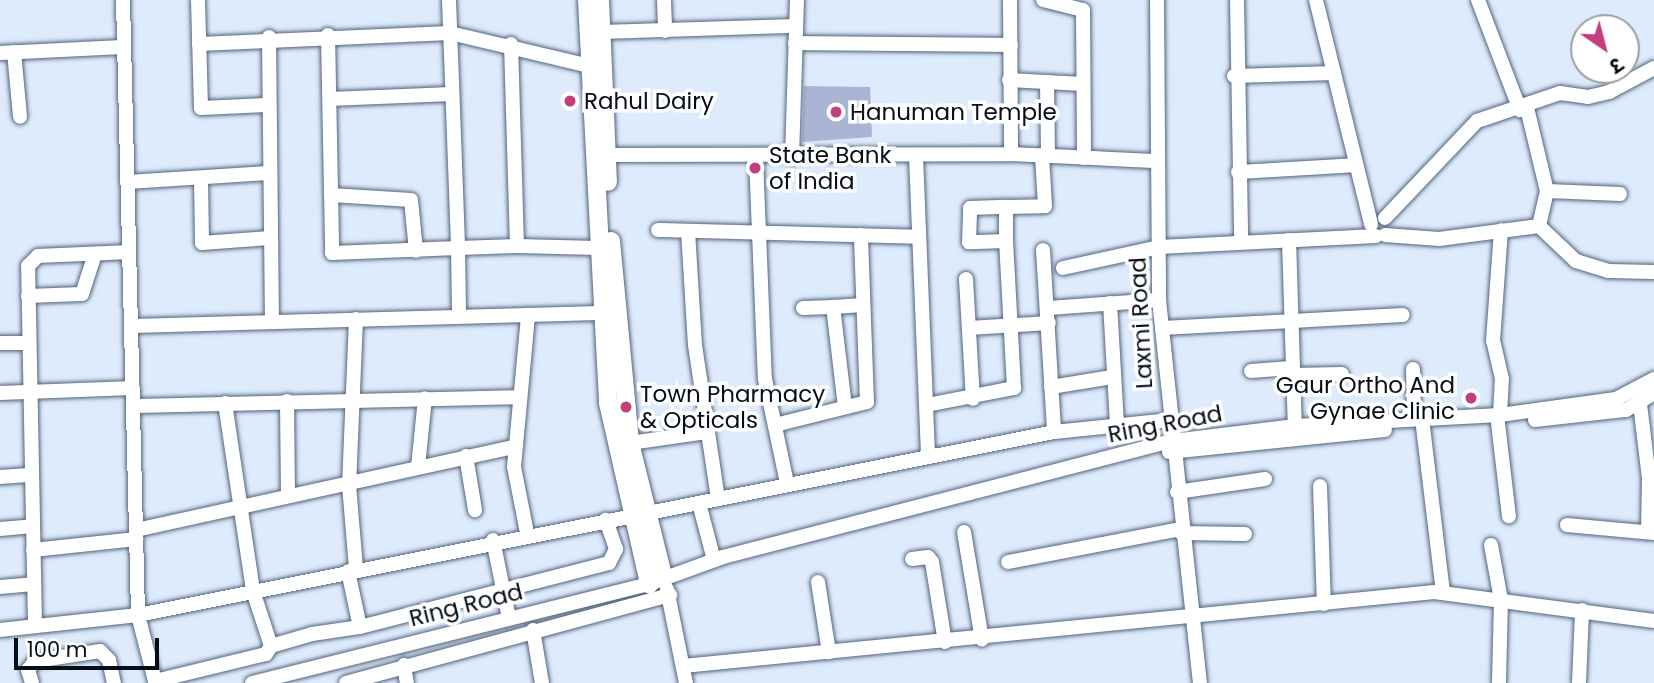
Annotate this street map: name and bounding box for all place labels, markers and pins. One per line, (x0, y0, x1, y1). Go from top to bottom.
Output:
place label: Rahul Dairy (584, 87, 714, 115)
marker: Rahul Dairy (562, 93, 578, 109)
place label: Hanuman Temple (850, 98, 1057, 126)
marker: Hanuman Temple (828, 104, 844, 120)
place label: State Bank of India (769, 141, 891, 195)
marker: State Bank of India (747, 160, 763, 176)
place label: Gaur Ortho And Gynae Clinic (1276, 371, 1455, 425)
place label: Town Pharmacy & Opticals (640, 380, 825, 434)
marker: Gaur Ortho And Gynae Clinic (1461, 388, 1481, 408)
marker: Town Pharmacy & Opticals (618, 399, 634, 415)

